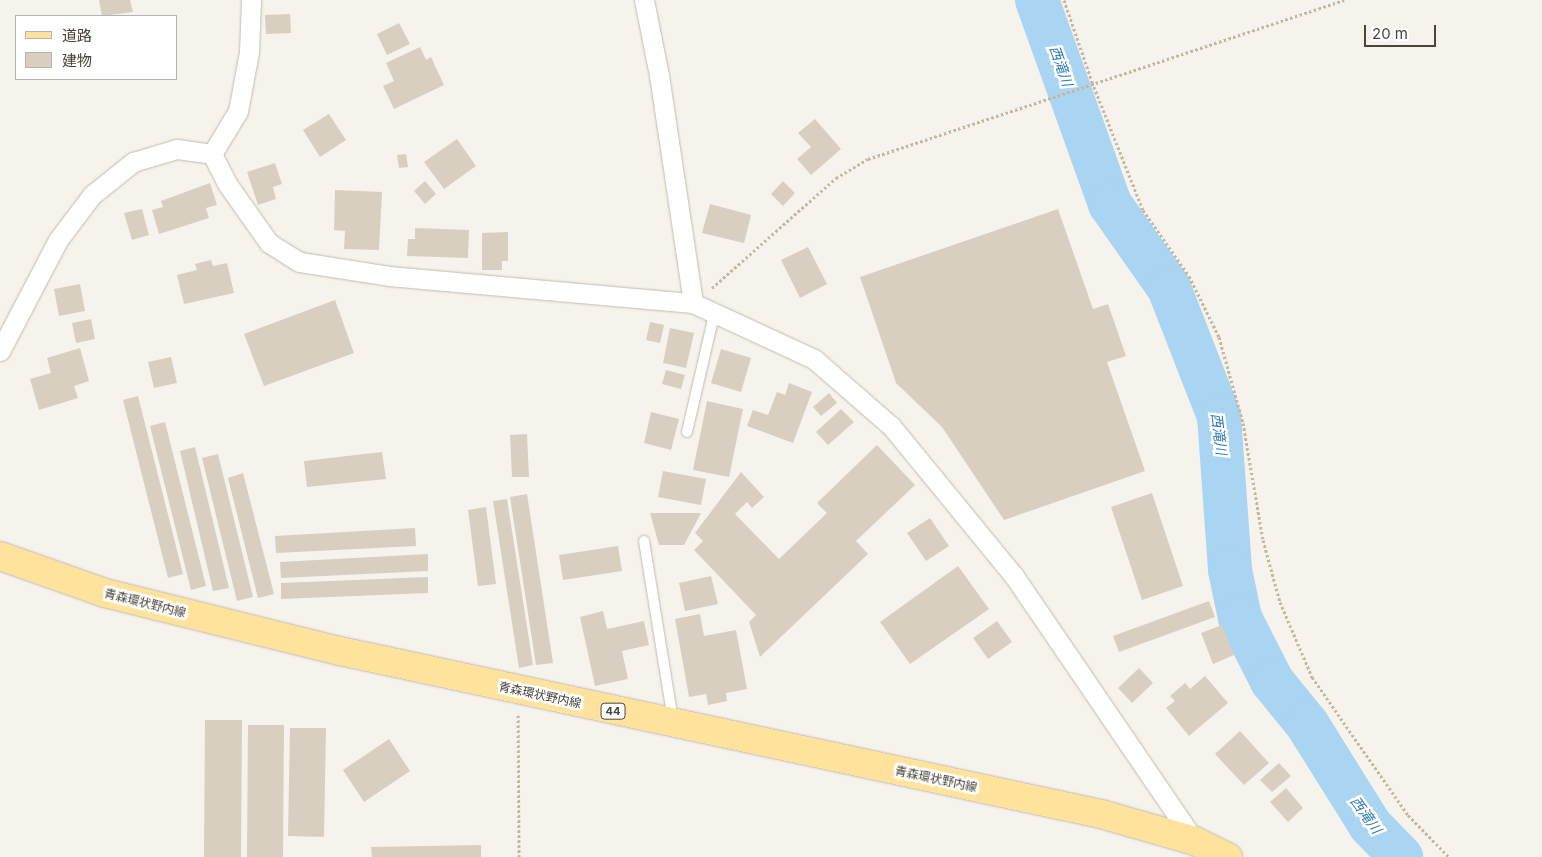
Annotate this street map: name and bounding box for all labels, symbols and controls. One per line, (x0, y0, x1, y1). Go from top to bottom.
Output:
legend (15, 15, 178, 80)
scale bar (1367, 15, 1440, 47)
text: 20 m (1372, 24, 1408, 43)
text: 道路 (62, 26, 92, 45)
water label: 西滝川 (1046, 43, 1076, 89)
text: 建物 (62, 51, 92, 70)
water label: 西滝川 (1208, 412, 1230, 456)
street label: 青森環状野内線 (103, 586, 187, 620)
street label: 青森環状野内線 (497, 679, 583, 711)
road number: 44 (600, 702, 626, 719)
street label: 青森環状野内線 (893, 763, 979, 795)
water label: 西滝川 (1347, 793, 1385, 837)

